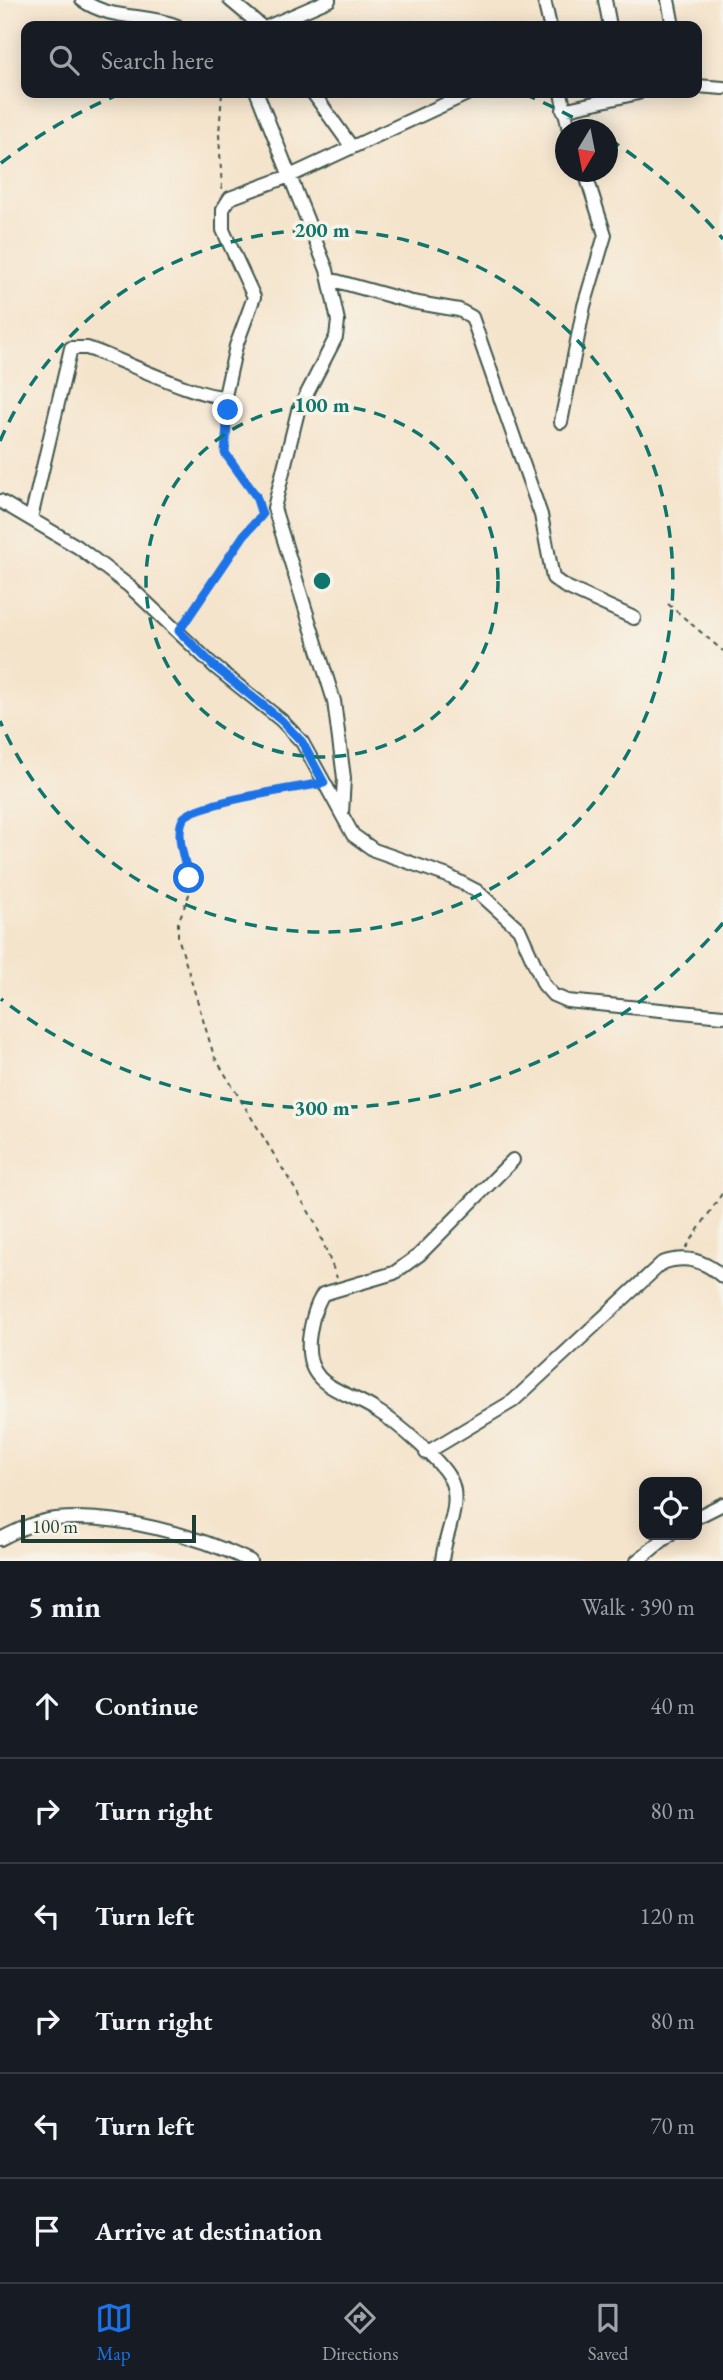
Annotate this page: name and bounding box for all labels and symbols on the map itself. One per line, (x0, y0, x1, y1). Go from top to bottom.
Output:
north arrow (555, 119, 618, 182)
text: 200 m (294, 216, 350, 243)
text: 100 m (294, 391, 350, 418)
route end (212, 394, 243, 425)
centre of rings (310, 569, 334, 593)
route start (173, 862, 204, 893)
text: 300 m (294, 1094, 350, 1121)
scale bar (21, 1512, 196, 1544)

